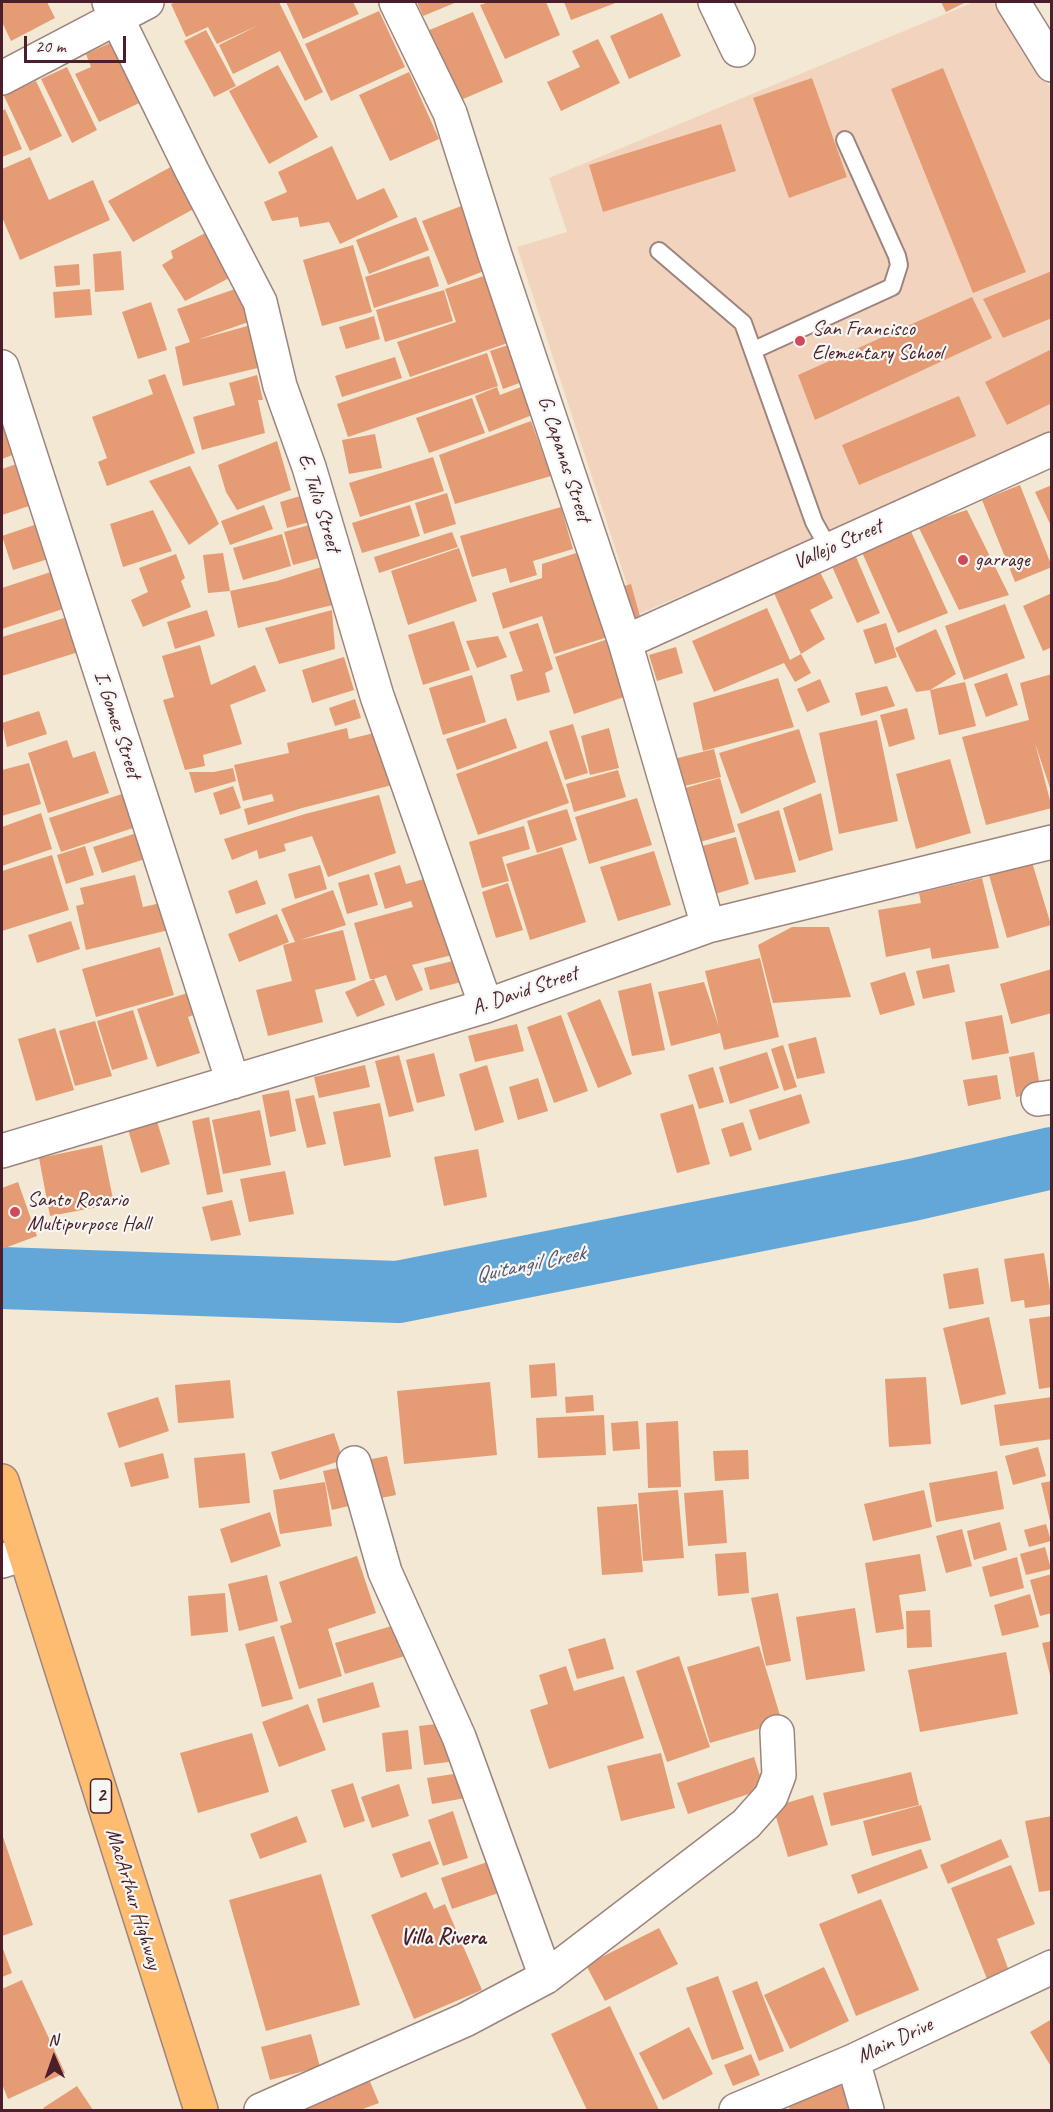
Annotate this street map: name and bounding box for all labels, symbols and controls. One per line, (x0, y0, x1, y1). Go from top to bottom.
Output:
scale bar (27, 24, 129, 62)
text: 20 m (35, 35, 66, 57)
place label: San Francisco Elementary School (812, 316, 943, 366)
marker: San Francisco Elementary School (793, 334, 807, 348)
street label: G. Capanas Street (532, 393, 596, 525)
street label: E. Tulio Street (292, 451, 346, 555)
street label: Vallejo Street (790, 514, 886, 576)
place label: garrage (975, 547, 1029, 573)
marker: garrage (956, 553, 970, 567)
street label: I. Gomez Street (88, 668, 146, 782)
street label: A. David Street (469, 961, 581, 1021)
place label: Santo Rosario Multipurpose Hall (27, 1187, 150, 1237)
marker: Santo Rosario Multipurpose Hall (8, 1205, 22, 1219)
water label: Quitangil Creek (473, 1241, 587, 1289)
road number: 2 (90, 1779, 112, 1813)
street label: MacArthur Highway (100, 1825, 166, 1973)
district label: Villa Rivera (400, 1925, 486, 1951)
street label: Main Drive (853, 2013, 937, 2069)
north arrow (24, 2028, 84, 2088)
text: N (48, 2030, 59, 2050)

